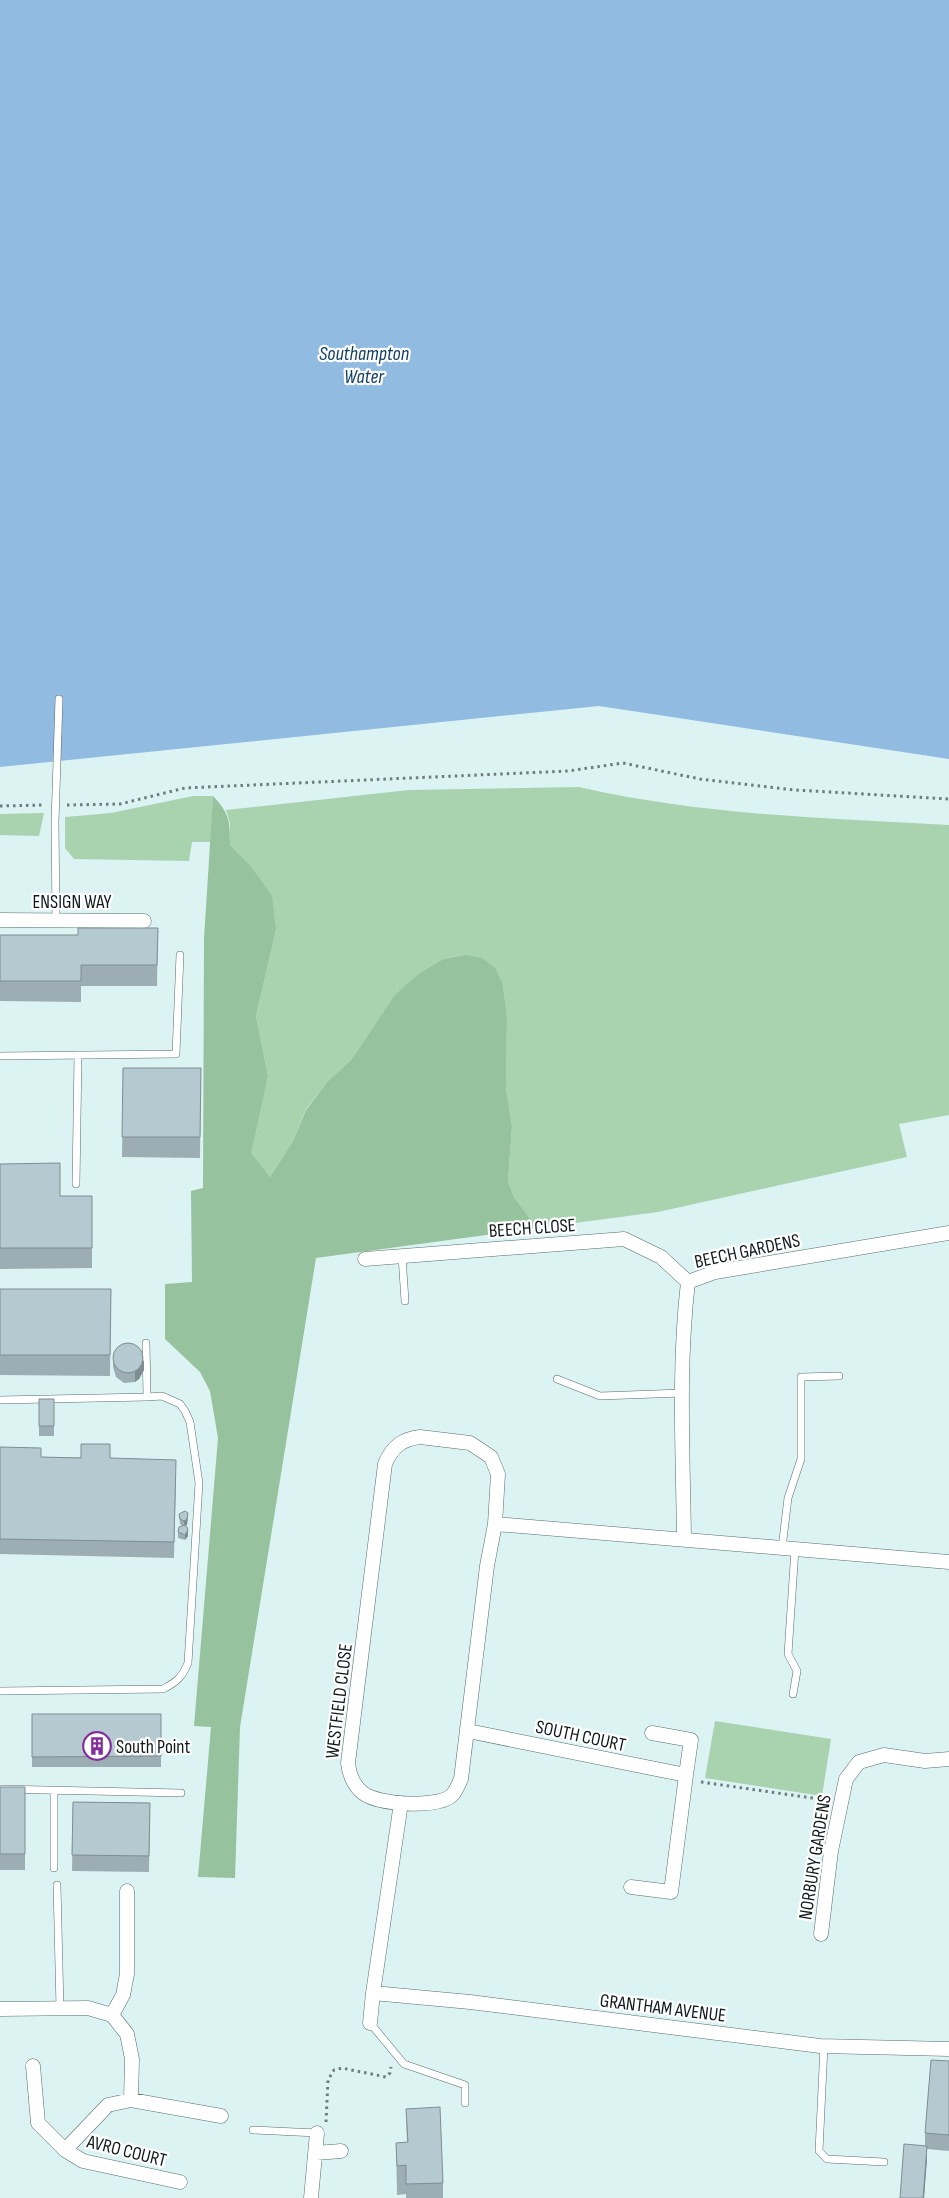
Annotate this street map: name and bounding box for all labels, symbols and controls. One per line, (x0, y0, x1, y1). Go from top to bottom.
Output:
water label: Southampton Water (319, 342, 409, 389)
street label: ENSIGN WAY (33, 891, 112, 914)
street label: BEECH CLOSE (488, 1214, 576, 1243)
street label: BEECH GARDENS (692, 1229, 802, 1274)
street label: WESTFIELD CLOSE (321, 1642, 358, 1760)
street label: SOUTH COURT (534, 1716, 628, 1757)
building icon: South Point (82, 1731, 112, 1761)
place label: South Point (116, 1736, 191, 1759)
street label: NORBURY GARDENS (794, 1793, 837, 1922)
street label: GRANTHAM AVENUE (599, 1989, 727, 2028)
street label: AVRO COURT (83, 2130, 169, 2173)

